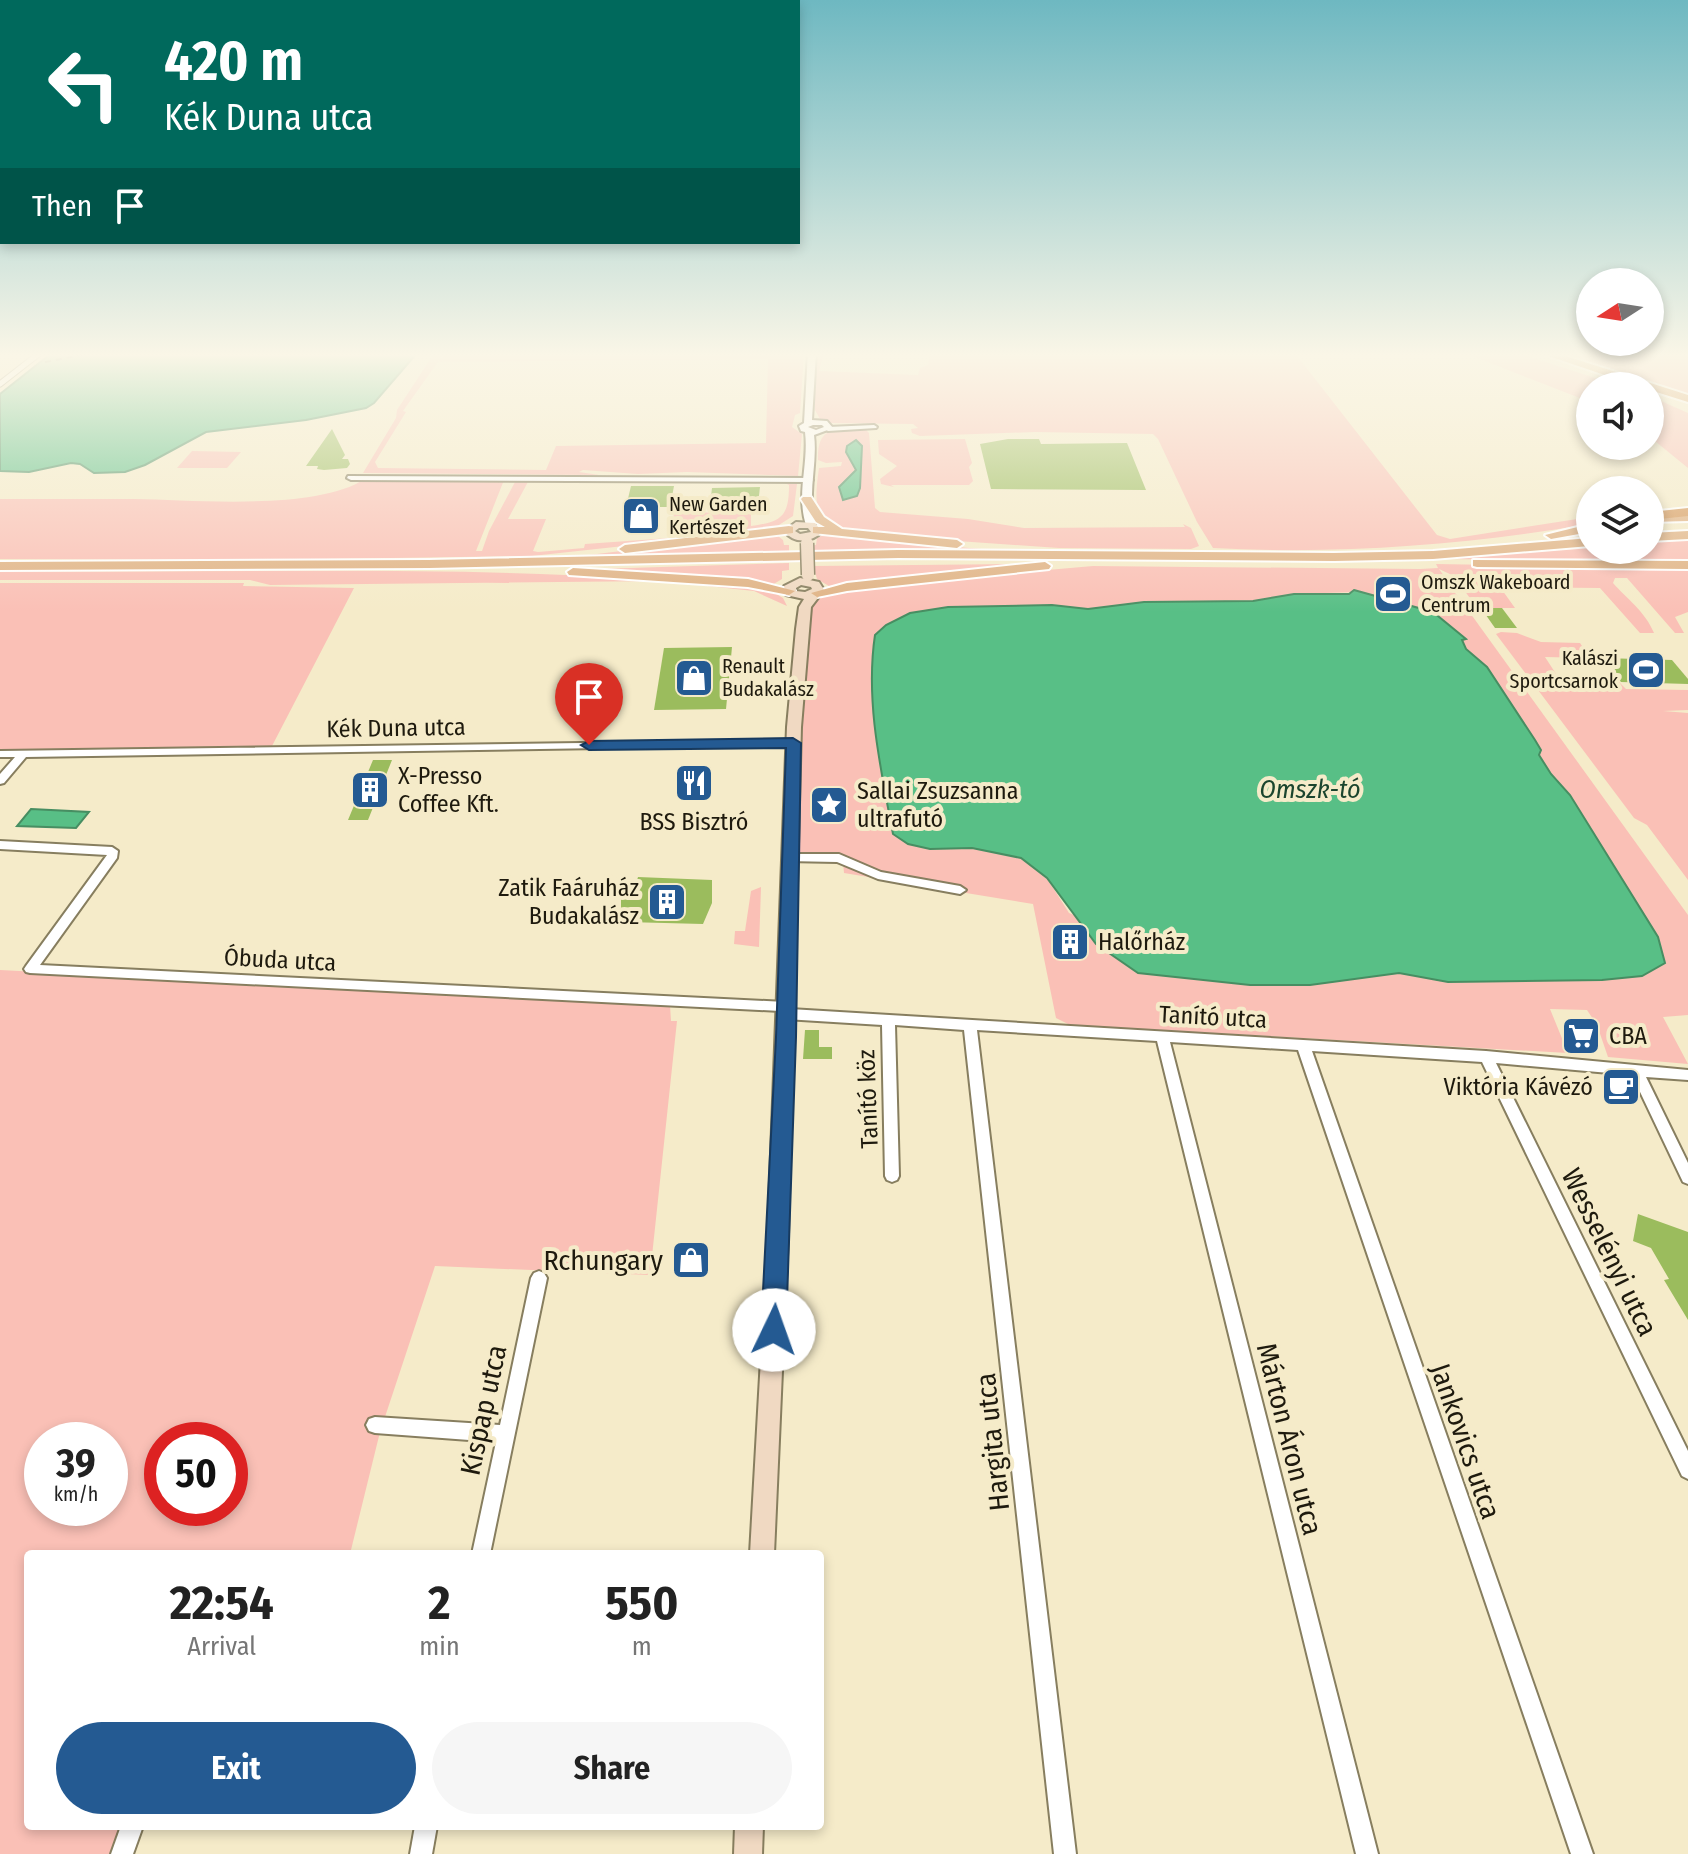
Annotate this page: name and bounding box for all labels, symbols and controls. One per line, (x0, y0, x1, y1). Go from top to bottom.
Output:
text: 420 m (164, 28, 303, 95)
icon: left (32, 32, 136, 136)
text: Kék Duna utca (164, 96, 373, 140)
icon: arrive (108, 184, 152, 228)
text: Then (32, 188, 92, 224)
north arrow (1576, 268, 1664, 356)
map controls (1576, 268, 1664, 564)
button: sound (1576, 372, 1664, 460)
button: layers (1576, 476, 1664, 564)
place label: New Garden Kertészet (669, 492, 768, 539)
shop icon: New Garden Kertészet (620, 495, 662, 537)
place label: Omszk Wakeboard Centrum (1421, 570, 1571, 617)
sports icon: Omszk Wakeboard Centrum (1372, 573, 1414, 615)
place label: Kalászi Sportcsarnok (1510, 646, 1619, 693)
sports icon: Kalászi Sportcsarnok (1625, 649, 1667, 691)
place label: Renault Budakalász (722, 654, 814, 701)
shop icon: Renault Budakalász (673, 657, 715, 699)
pin (555, 663, 623, 745)
icon: arrive (567, 675, 611, 719)
street label: Kék Duna utca (326, 713, 466, 743)
place label: X-Presso Coffee Kft. (398, 762, 499, 818)
restaurant icon: BSS Bisztró (673, 762, 715, 804)
building icon: X-Presso Coffee Kft. (349, 769, 391, 811)
water label: Omszk-tó (1259, 774, 1361, 805)
place label: Sallai Zsuzsanna ultrafutó (857, 777, 1018, 833)
place icon: Sallai Zsuzsanna ultrafutó (808, 784, 850, 826)
place label: BSS Bisztró (640, 808, 748, 836)
place label: Zatik Faáruház Budakalász (498, 874, 639, 930)
building icon: Zatik Faáruház Budakalász (646, 881, 688, 923)
building icon: Halőrház (1049, 921, 1091, 963)
place label: Halőrház (1098, 928, 1185, 956)
street label: Óbuda utca (223, 943, 337, 977)
street label: Tanító utca (1158, 1000, 1268, 1034)
supermarket icon: CBA (1560, 1015, 1602, 1057)
place label: CBA (1609, 1022, 1647, 1050)
street label: Tanító köz (852, 1049, 884, 1149)
cafe icon: Viktória Kávézó (1600, 1066, 1642, 1108)
place label: Viktória Kávézó (1443, 1073, 1593, 1101)
street label: Wesselényi utca (1555, 1163, 1664, 1341)
shop icon: Rchungary (670, 1239, 712, 1281)
place label: Rchungary (543, 1244, 664, 1277)
position arrow (732, 1288, 816, 1372)
street label: Márton Áron utca (1250, 1340, 1329, 1539)
street label: Kispap utca (454, 1342, 513, 1478)
street label: Jankovics utca (1423, 1359, 1508, 1523)
street label: Hargita utca (969, 1371, 1016, 1512)
speed limit sign: 50 (144, 1422, 248, 1526)
text: 39 (56, 1440, 96, 1488)
text: km/h (54, 1482, 98, 1506)
text: 22:54 (170, 1574, 274, 1632)
text: 2 (428, 1574, 451, 1632)
text: 550 (605, 1574, 678, 1632)
text: Arrival (187, 1631, 256, 1662)
text: min (419, 1631, 460, 1662)
text: m (632, 1631, 652, 1662)
button: Exit (56, 1722, 416, 1814)
button: Share (432, 1722, 792, 1814)

